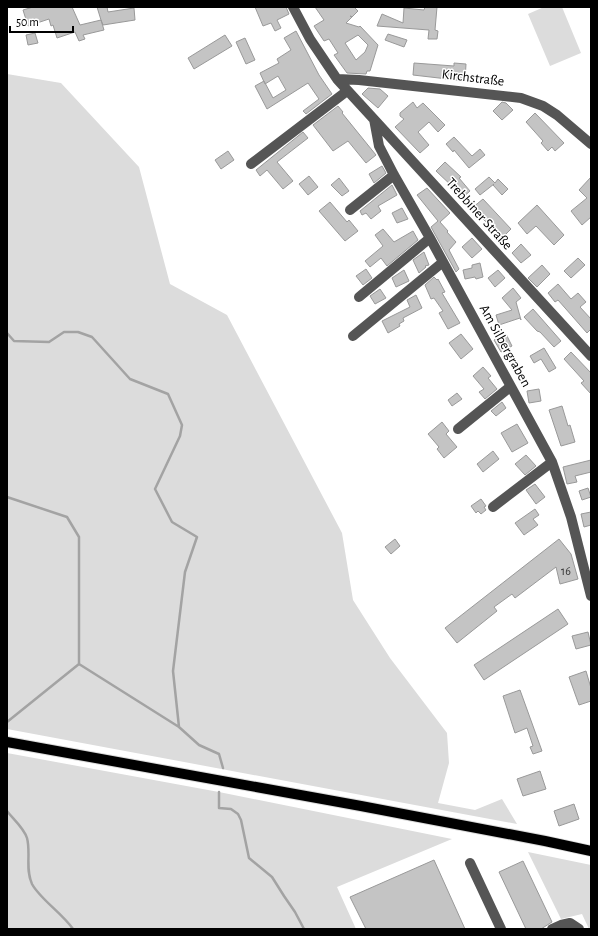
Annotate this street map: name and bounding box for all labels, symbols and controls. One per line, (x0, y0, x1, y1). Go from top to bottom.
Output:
scale bar (10, 8, 73, 34)
text: 50 m (16, 16, 39, 28)
street label: Kirchstraße (441, 67, 505, 89)
street label: Trebbiner Straße (443, 175, 515, 253)
street label: Am Silbergraben (477, 303, 533, 389)
house number: 16 (561, 565, 571, 577)

